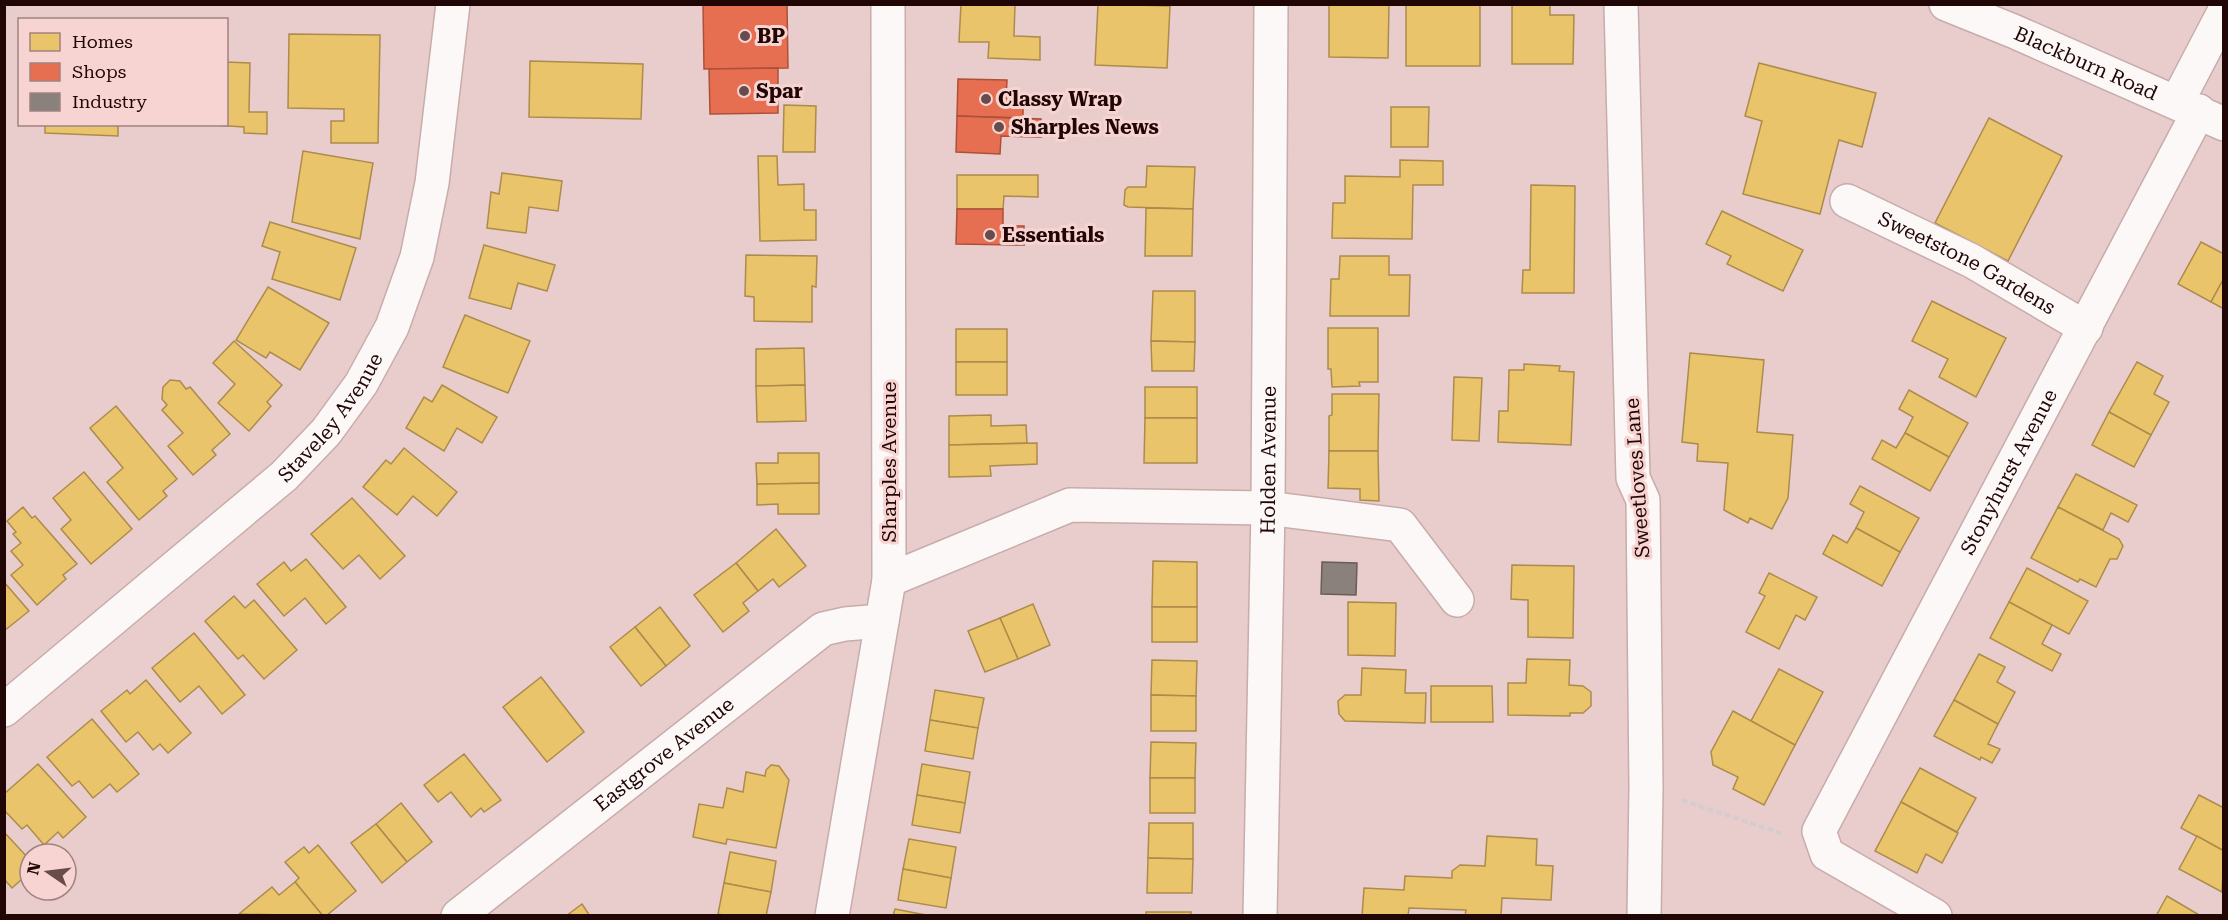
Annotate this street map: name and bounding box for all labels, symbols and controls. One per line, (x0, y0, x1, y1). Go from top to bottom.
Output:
legend (18, 18, 228, 126)
street label: Blackburn Road (2011, 21, 2162, 105)
place label: BP (757, 24, 785, 48)
marker: BP (738, 29, 752, 43)
text: Homes (72, 31, 133, 52)
text: Shops (72, 61, 126, 82)
place label: Spar (756, 79, 803, 103)
marker: Spar (737, 84, 751, 98)
place label: Classy Wrap (998, 87, 1122, 111)
text: Industry (72, 91, 147, 112)
marker: Classy Wrap (979, 92, 993, 106)
place label: Sharples News (1011, 115, 1159, 139)
marker: Sharples News (992, 120, 1006, 134)
street label: Sweetstone Gardens (1875, 206, 2060, 319)
place label: Essentials (1002, 223, 1104, 247)
marker: Essentials (983, 228, 997, 242)
street label: Staveley Avenue (273, 349, 388, 487)
street label: Sharples Avenue (877, 382, 901, 542)
street label: Stonyhurst Avenue (1955, 385, 2062, 559)
street label: Holden Avenue (1255, 386, 1281, 535)
street label: Sweetloves Lane (1619, 397, 1655, 559)
street label: Eastgrove Avenue (589, 692, 739, 816)
north arrow (18, 842, 78, 902)
text: N (23, 860, 45, 877)

